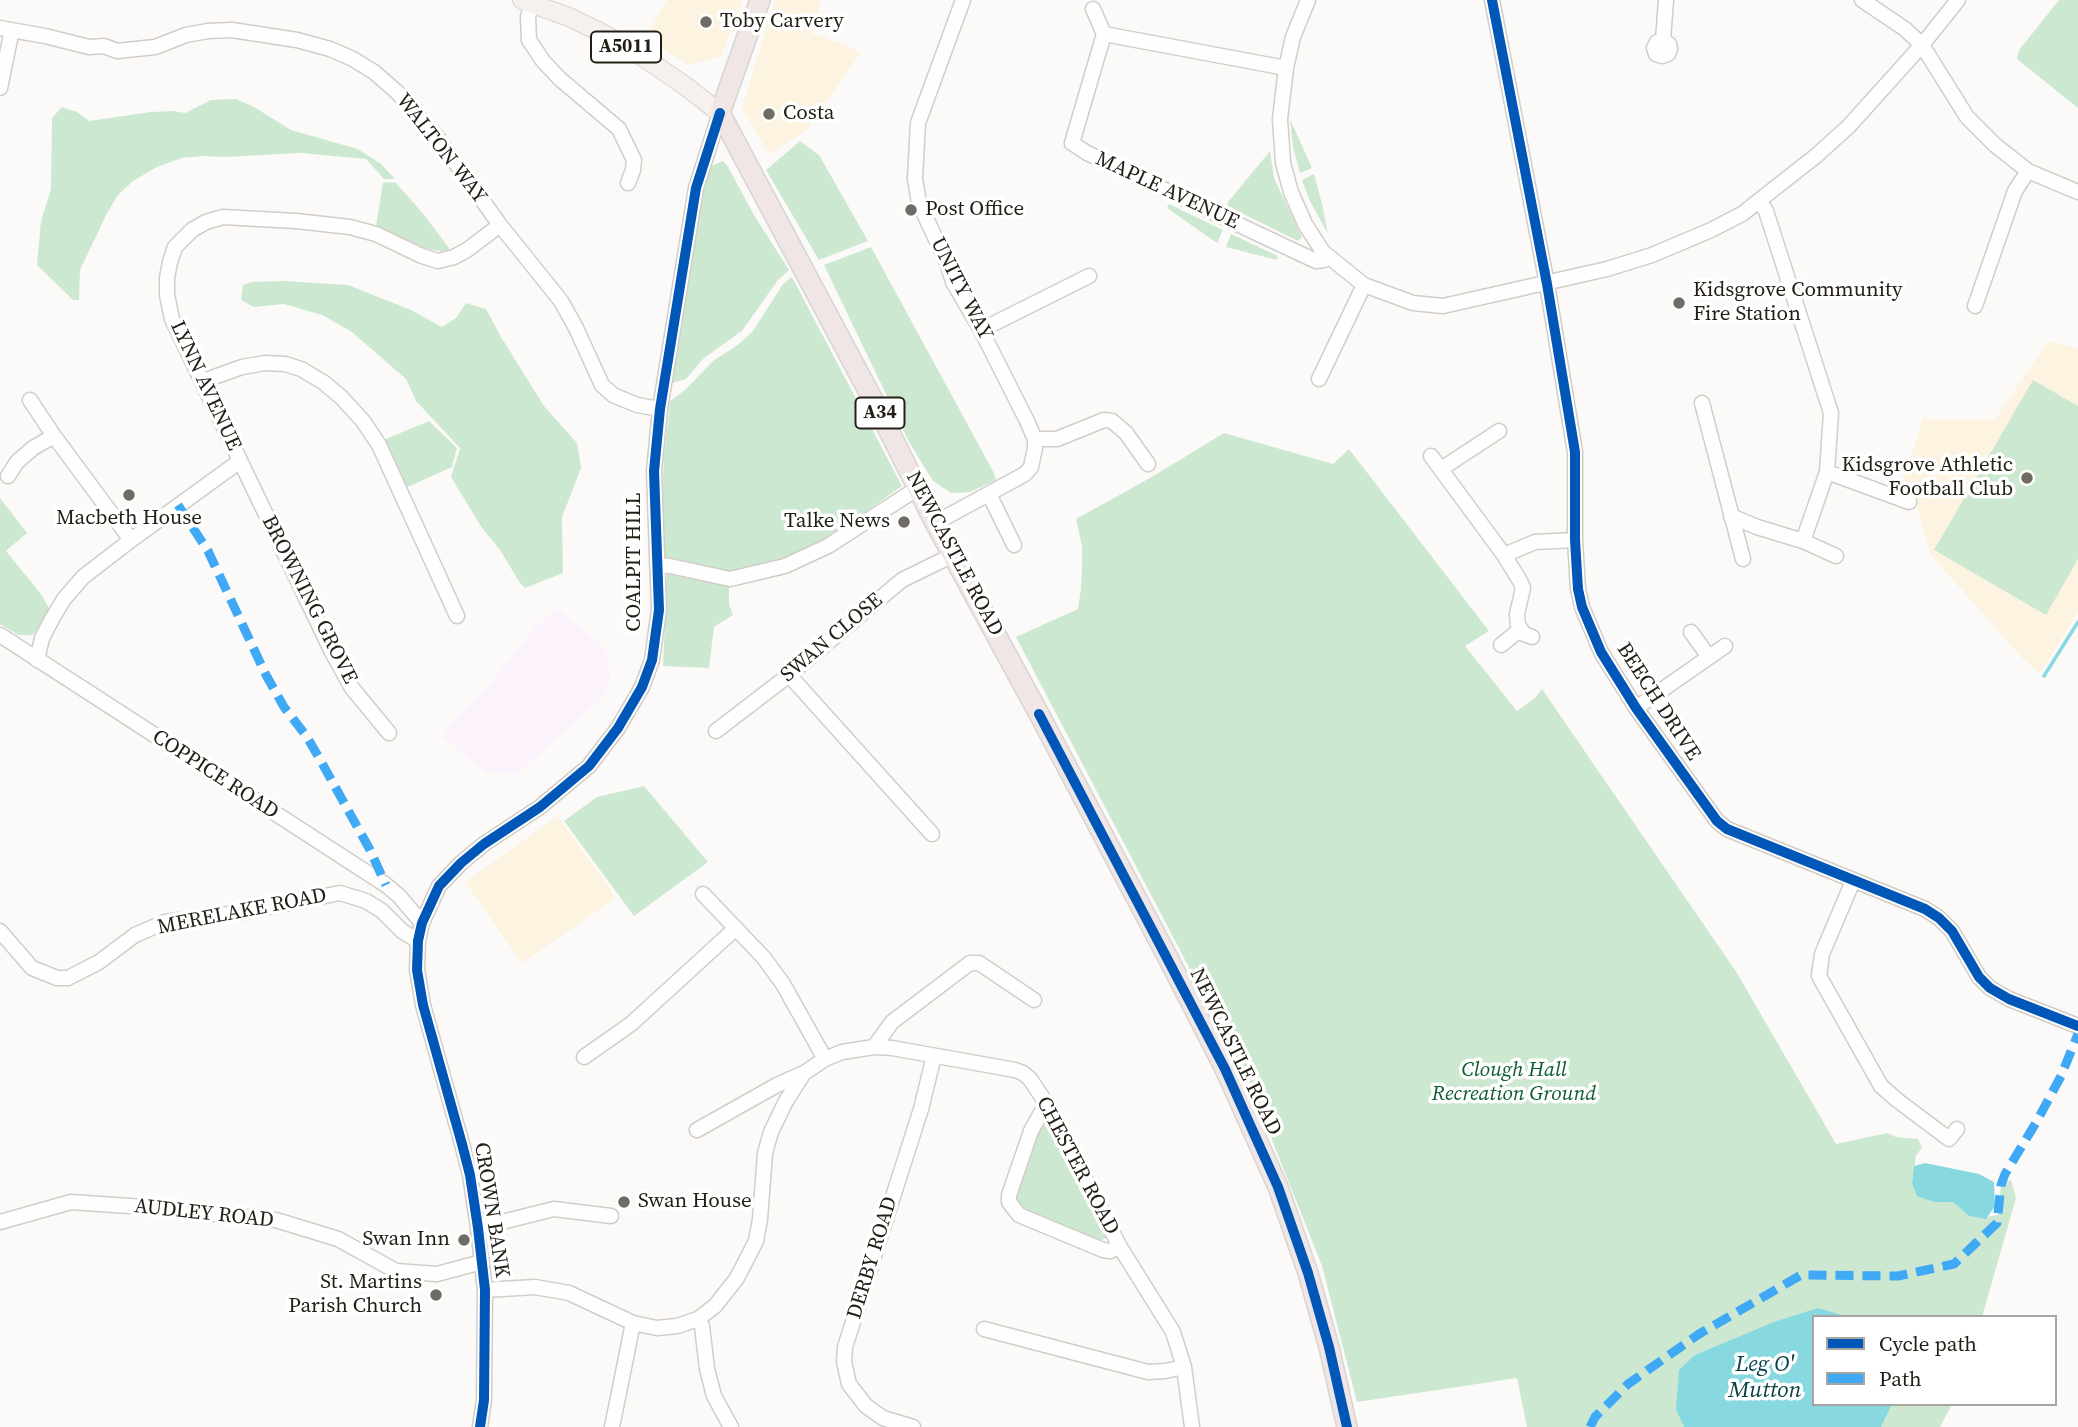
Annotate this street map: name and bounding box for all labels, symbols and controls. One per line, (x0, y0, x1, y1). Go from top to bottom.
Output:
place label: Toby Carvery (720, 9, 844, 35)
marker: Toby Carvery (698, 14, 714, 30)
road number: A5011 (591, 32, 661, 62)
street label: WALTON WAY (390, 89, 492, 209)
place label: Costa (783, 101, 834, 127)
marker: Costa (761, 106, 777, 122)
street label: MAPLE AVENUE (1091, 147, 1243, 235)
place label: Post Office (925, 197, 1024, 223)
marker: Post Office (903, 202, 919, 218)
street label: UNITY WAY (924, 233, 998, 345)
place label: Kidsgrove Community Fire Station (1693, 278, 1902, 328)
marker: Kidsgrove Community Fire Station (1671, 295, 1687, 311)
street label: LYNN AVENUE (164, 317, 246, 455)
road number: A34 (856, 398, 904, 428)
place label: Kidsgrove Athletic Football Club (1842, 453, 2013, 503)
street label: NEWCASTLE ROAD (900, 467, 1008, 641)
marker: Kidsgrove Athletic Football Club (2019, 470, 2035, 486)
marker: Macbeth House (121, 487, 137, 503)
street label: COALPIT HILL (622, 492, 648, 632)
place label: Macbeth House (56, 506, 202, 532)
place label: Talke News (784, 509, 890, 535)
street label: BROWNING GROVE (256, 512, 362, 688)
marker: Talke News (896, 514, 912, 530)
street label: SWAN CLOSE (776, 588, 888, 688)
street label: BEECH DRIVE (1611, 638, 1705, 766)
street label: COPPICE ROAD (147, 725, 283, 825)
street label: MERELAKE ROAD (155, 883, 329, 941)
street label: NEWCASTLE ROAD (1184, 964, 1286, 1140)
park label: Clough Hall Recreation Ground (1432, 1058, 1596, 1108)
street label: CHESTER ROAD (1030, 1093, 1124, 1239)
street label: CROWN BANK (468, 1141, 514, 1279)
place label: Swan House (638, 1189, 752, 1215)
street label: AUDLEY ROAD (133, 1194, 275, 1234)
marker: Swan House (616, 1194, 632, 1210)
street label: DERBY ROAD (842, 1194, 904, 1322)
place label: Swan Inn (363, 1227, 450, 1253)
marker: Swan Inn (456, 1232, 472, 1248)
place label: St. Martins Parish Church (288, 1270, 422, 1320)
marker: St. Martins Parish Church (428, 1287, 444, 1303)
legend (1812, 1315, 2057, 1406)
text: Cycle path (1879, 1329, 1977, 1358)
water label: Leg O' Mutton (1729, 1351, 1801, 1405)
text: Path (1879, 1364, 1922, 1393)

